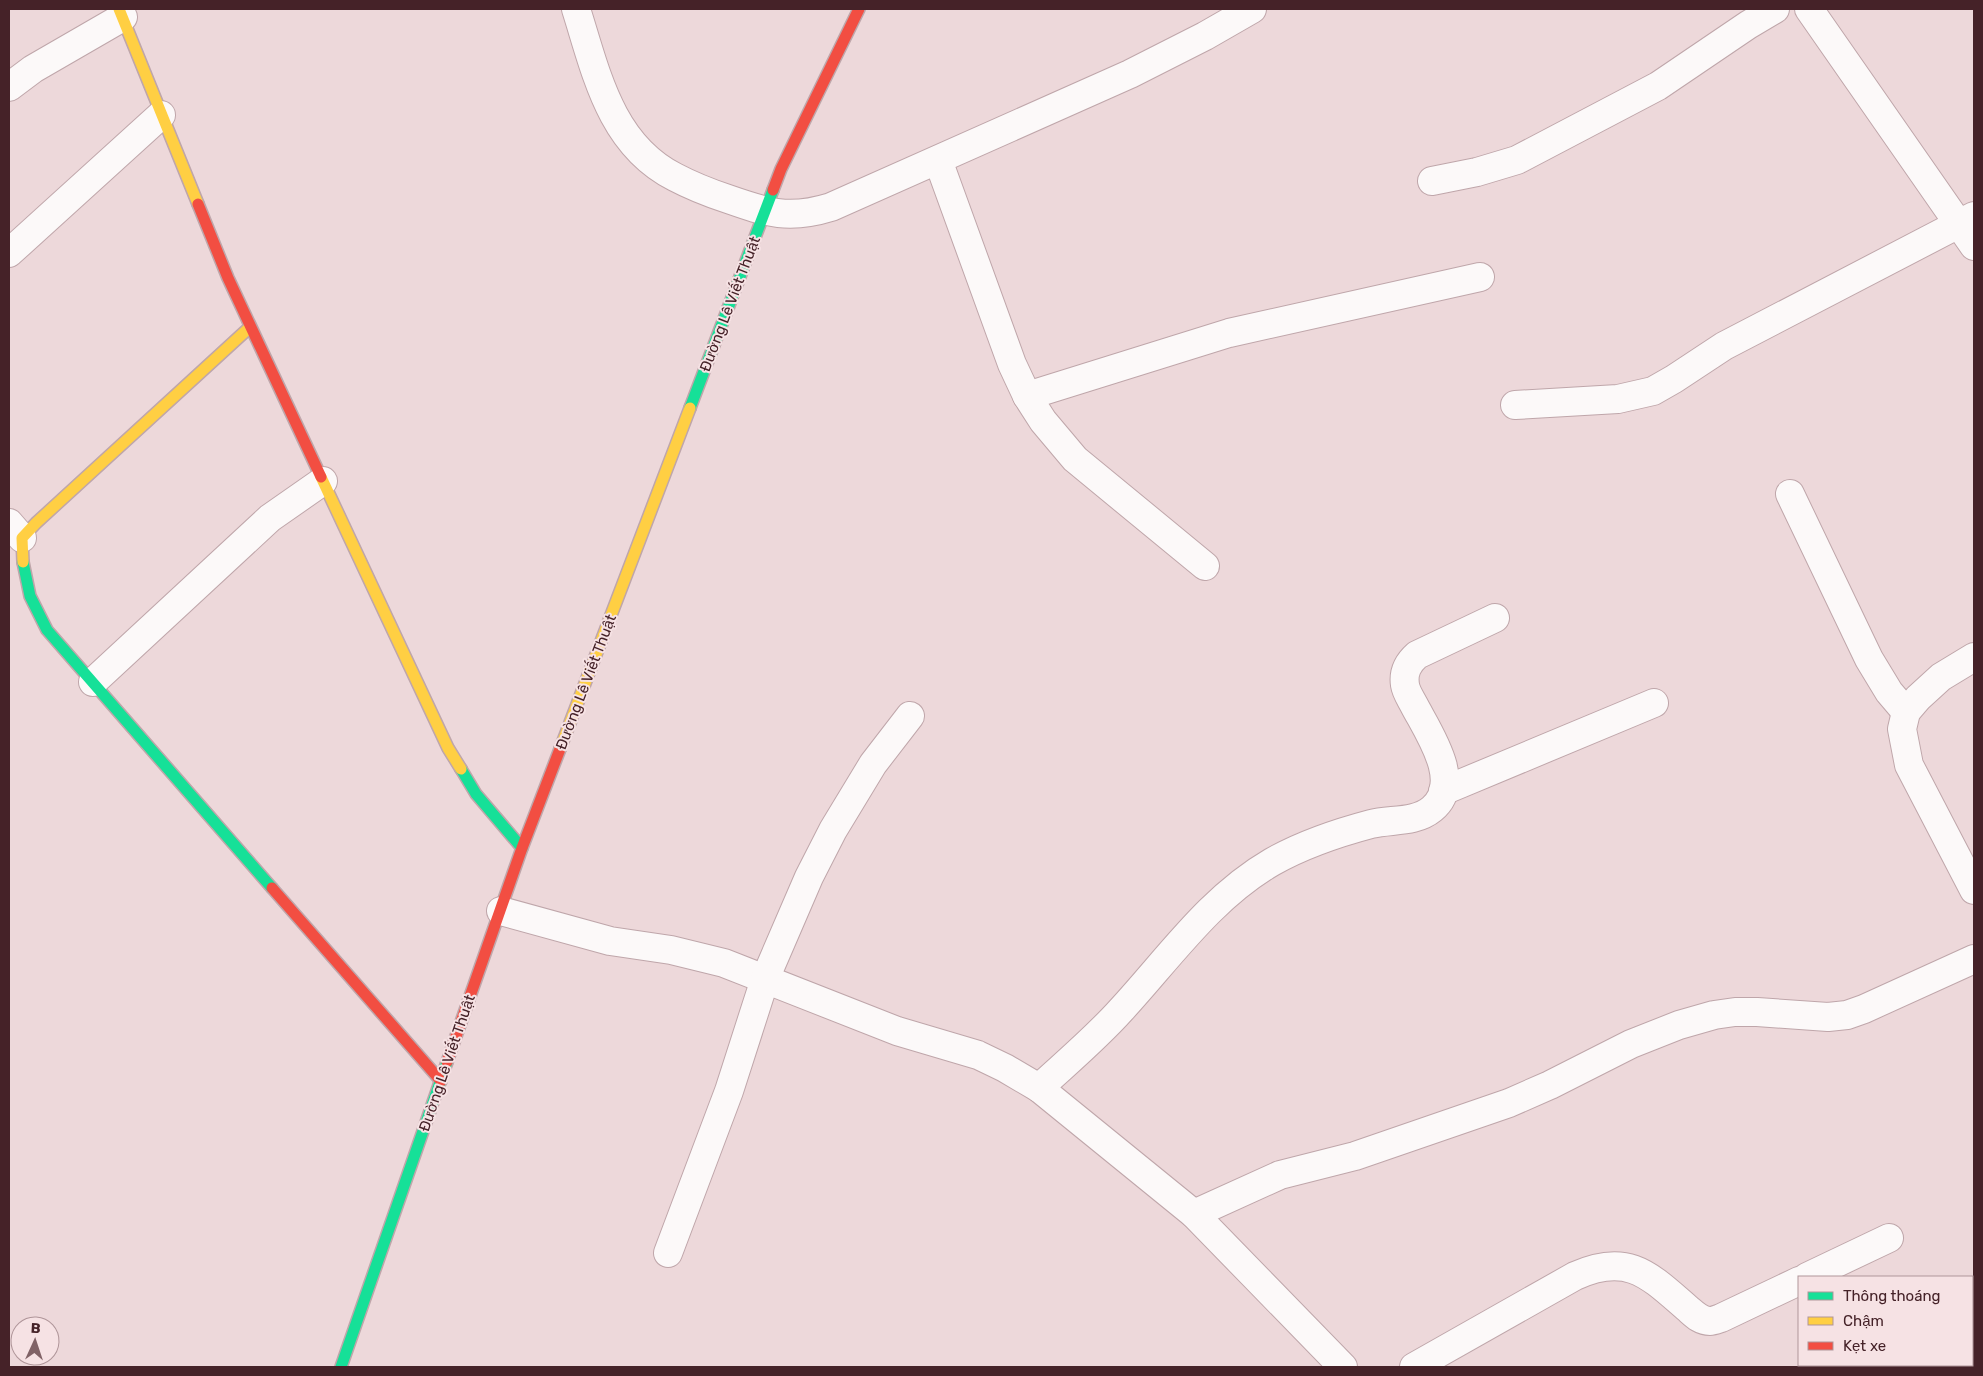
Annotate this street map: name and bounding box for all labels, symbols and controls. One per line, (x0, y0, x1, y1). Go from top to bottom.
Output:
street label: Đường Lê Viết Thuật (696, 234, 764, 374)
street label: Đường Lê Viết Thuật (552, 612, 620, 752)
street label: Đường Lê Viết Thuật (415, 992, 479, 1134)
legend (1798, 1276, 1973, 1366)
text: Thông thoáng (1843, 1287, 1940, 1305)
text: Chậm (1843, 1312, 1884, 1330)
north arrow (10, 1316, 60, 1366)
text: B (30, 1320, 41, 1337)
text: Kẹt xe (1843, 1337, 1886, 1355)

